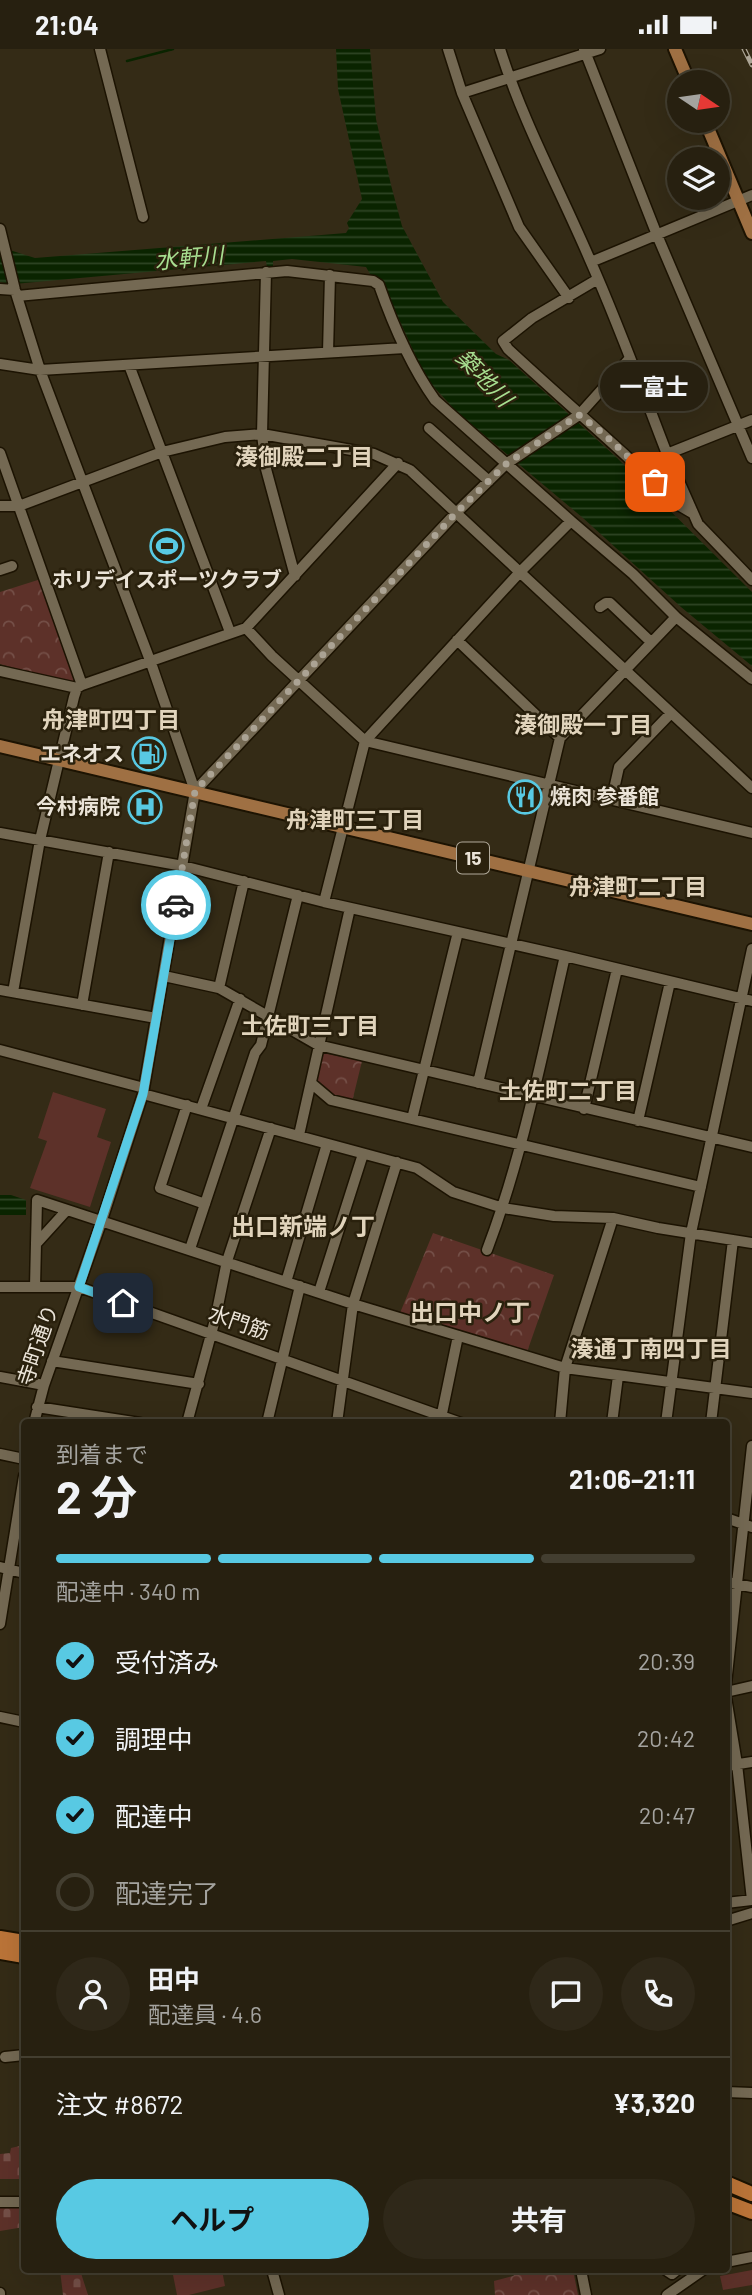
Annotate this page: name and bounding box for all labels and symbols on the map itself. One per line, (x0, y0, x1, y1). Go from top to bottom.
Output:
north arrow (667, 70, 730, 133)
water label: 水軒川 (153, 240, 227, 274)
water label: 築地川 (451, 343, 521, 414)
callout: 一富士 (601, 363, 709, 412)
district label: 湊御殿二丁目 (235, 442, 373, 470)
pin (625, 452, 685, 512)
sports icon: ホリデイスポーツクラブ (148, 527, 186, 565)
place label: ホリデイスポーツクラブ (52, 566, 282, 591)
district label: 舟津町四丁目 (42, 705, 180, 733)
district label: 湊御殿一丁目 (514, 710, 652, 738)
fuel station icon: エネオス (130, 735, 168, 773)
place label: エネオス (40, 740, 124, 765)
restaurant icon: 焼肉 参番館 (506, 778, 544, 816)
place label: 焼肉 参番館 (550, 783, 659, 808)
hospital icon: 今村病院 (126, 788, 164, 826)
place label: 今村病院 (36, 793, 120, 818)
district label: 舟津町三丁目 (286, 805, 424, 833)
road number: 15 (457, 843, 489, 873)
courier (141, 870, 211, 940)
district label: 舟津町二丁目 (569, 872, 707, 900)
district label: 土佐町三丁目 (241, 1011, 379, 1039)
district label: 土佐町二丁目 (499, 1076, 637, 1104)
district label: 出口新端ノ丁 (231, 1211, 375, 1240)
pin (93, 1273, 153, 1333)
district label: 出口中ノ丁 (410, 1297, 530, 1326)
street label: 水門筋 (206, 1300, 273, 1344)
street label: 寺町通り (11, 1301, 62, 1388)
district label: 湊通丁南四丁目 (571, 1334, 732, 1362)

